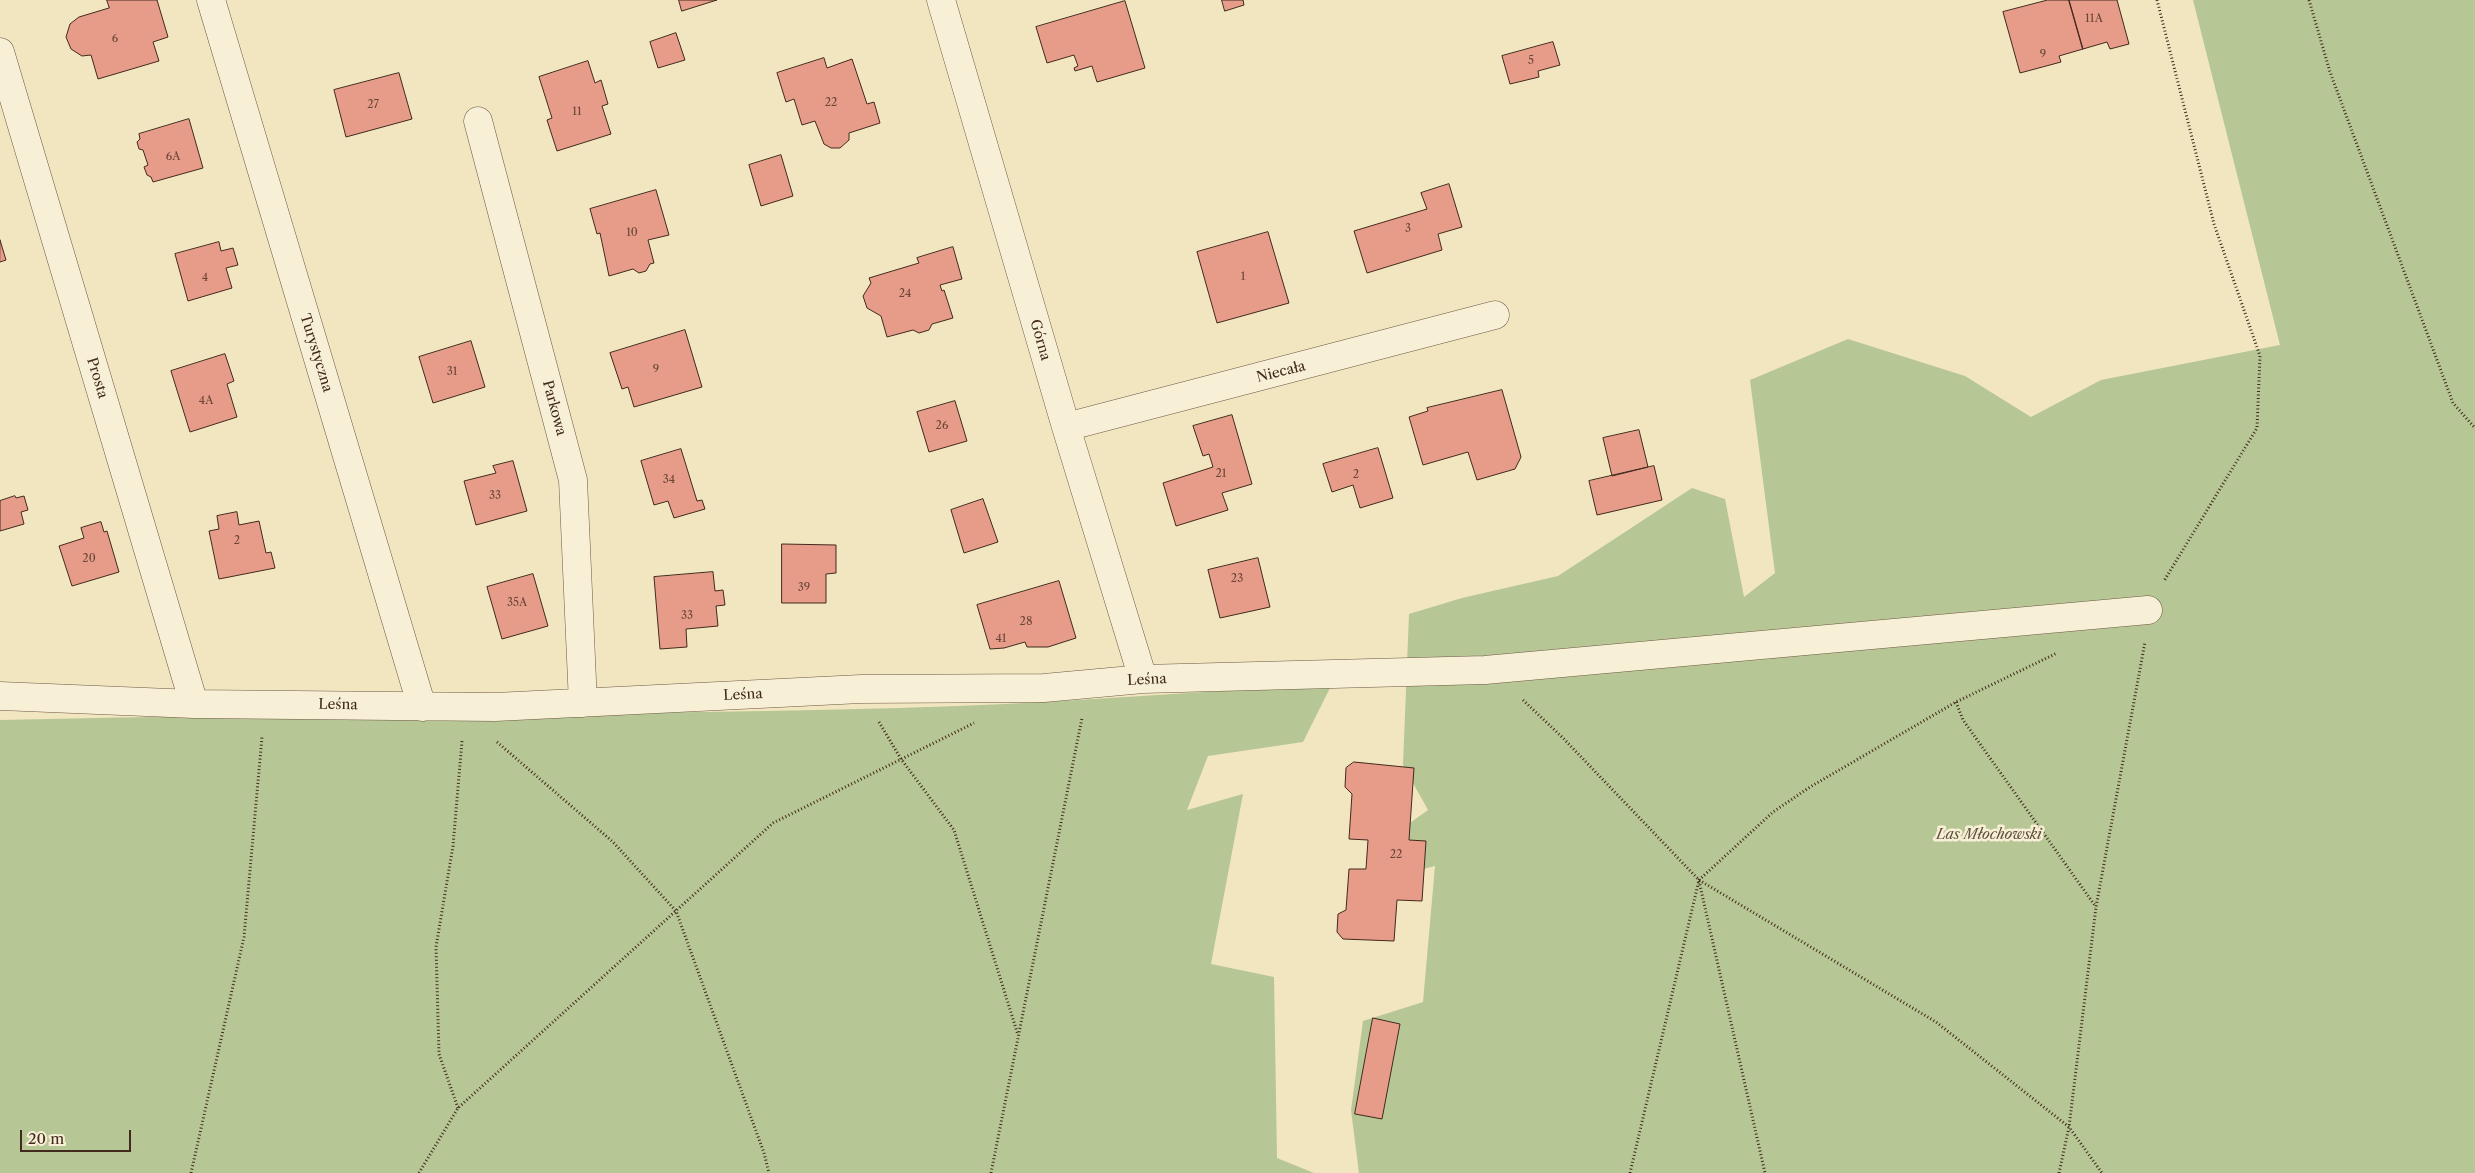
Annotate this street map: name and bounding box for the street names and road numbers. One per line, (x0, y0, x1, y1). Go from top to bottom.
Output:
street label: Turystyczna (296, 312, 336, 394)
street label: Górna (1026, 318, 1054, 362)
street label: Prosta (83, 356, 111, 400)
street label: Niecała (1255, 358, 1307, 386)
street label: Parkowa (539, 378, 569, 438)
street label: Leśna (1127, 671, 1167, 689)
street label: Leśna (723, 686, 763, 704)
street label: Leśna (318, 696, 358, 714)

